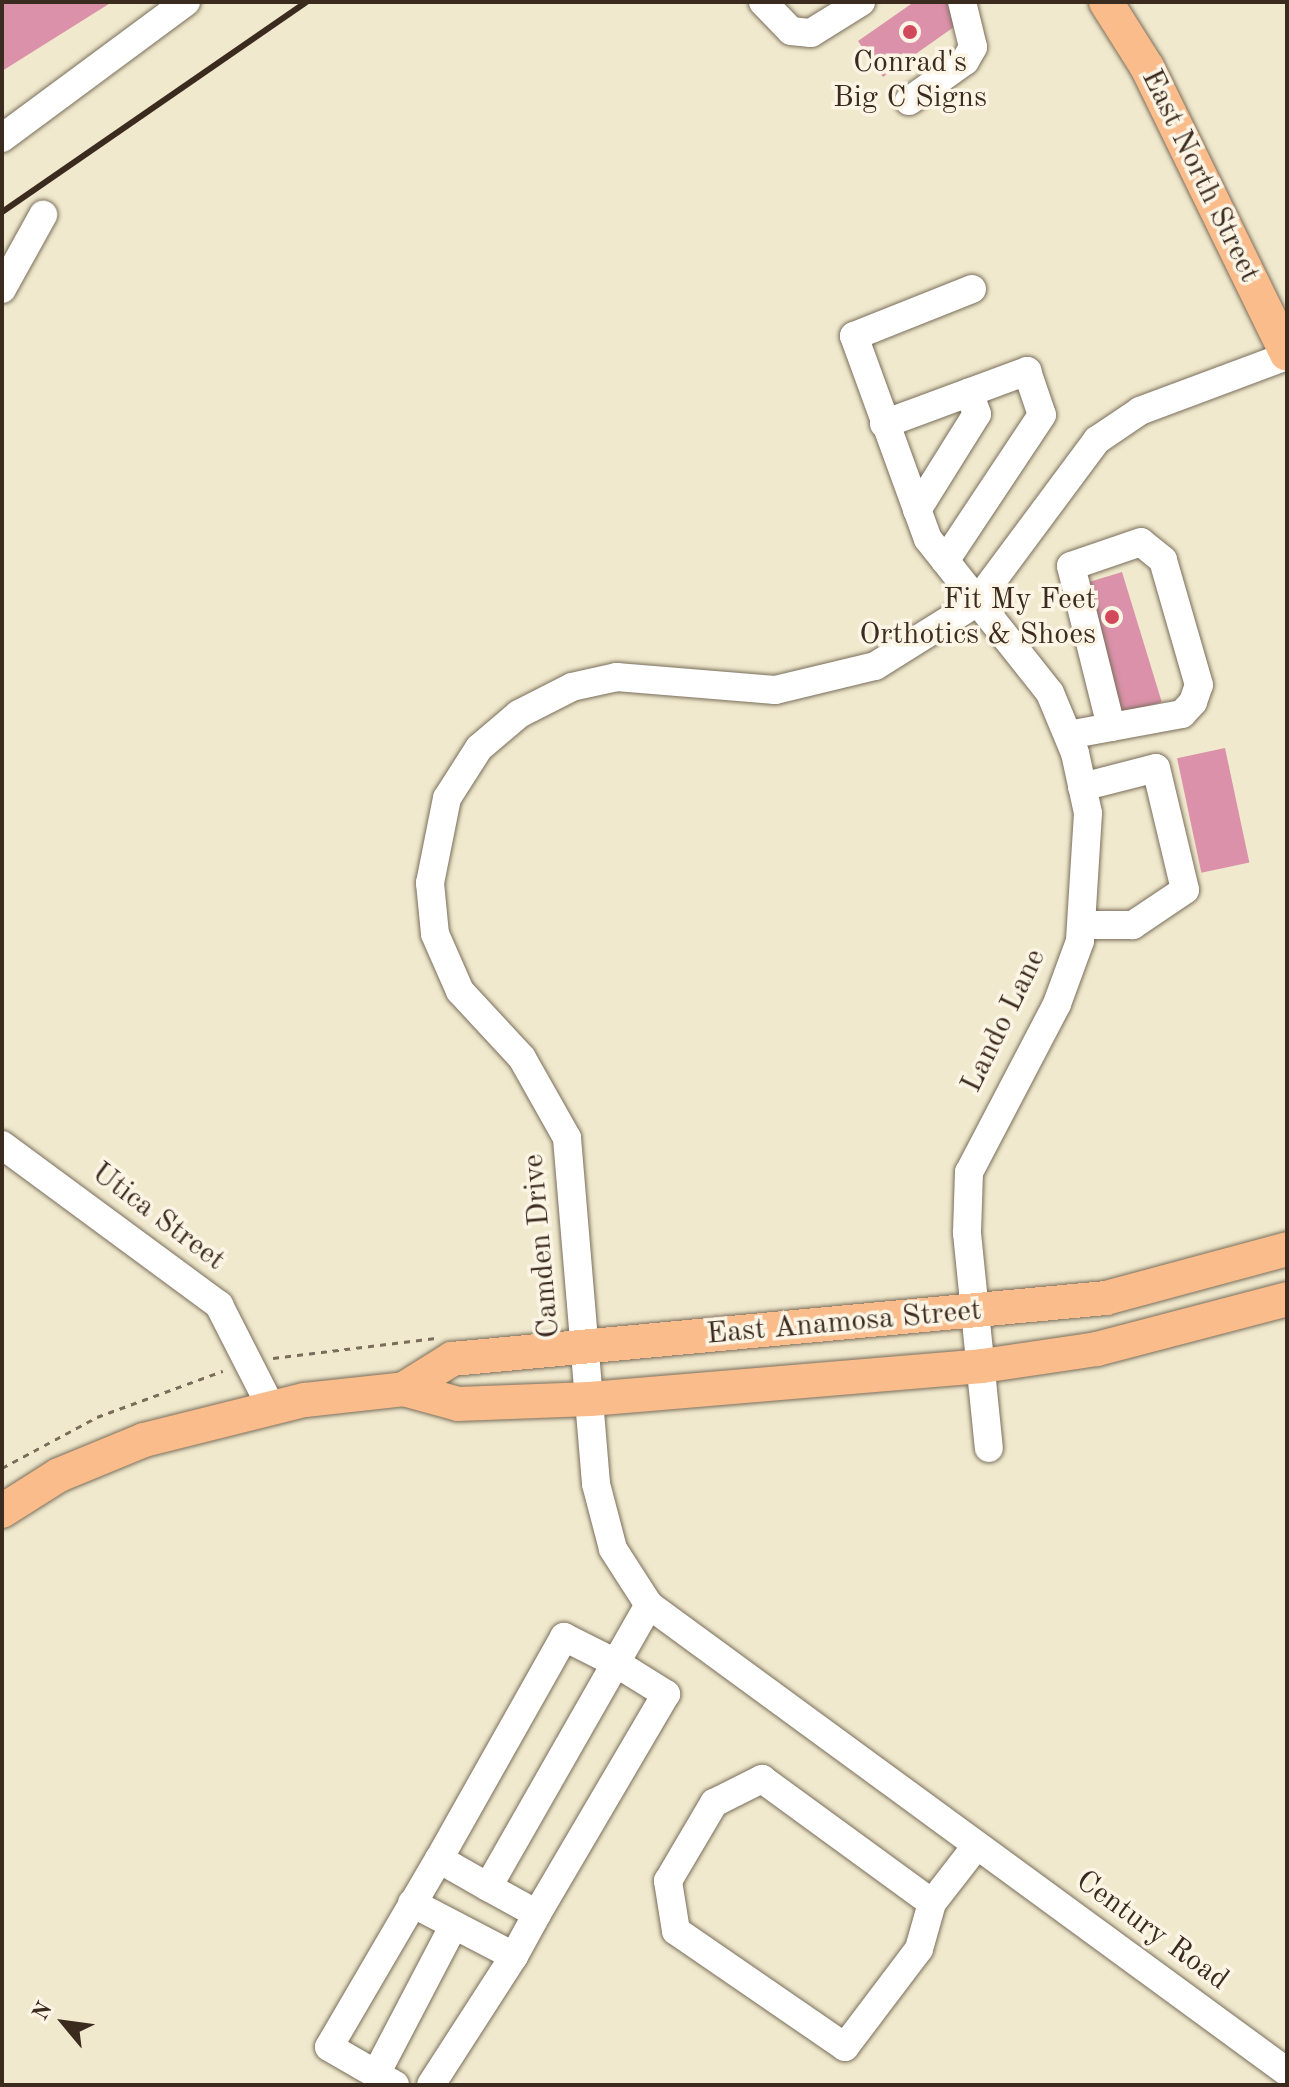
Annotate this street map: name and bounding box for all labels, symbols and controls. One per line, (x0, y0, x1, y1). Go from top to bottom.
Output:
marker: Conrad's Big C Signs (901, 23, 919, 41)
place label: Conrad's Big C Signs (833, 45, 987, 116)
street label: East North Street (1133, 64, 1267, 288)
place label: Fit My Feet Orthotics & Shoes (859, 582, 1096, 652)
marker: Fit My Feet Orthotics & Shoes (1103, 608, 1121, 626)
street label: Lando Lane (954, 943, 1054, 1099)
street label: Camden Drive (516, 1152, 568, 1340)
street label: Utica Street (84, 1155, 232, 1279)
street label: East Anamosa Street (705, 1293, 983, 1353)
street label: Century Road (1069, 1864, 1235, 1998)
north arrow (24, 1983, 104, 2063)
text: N (29, 1999, 57, 2024)

